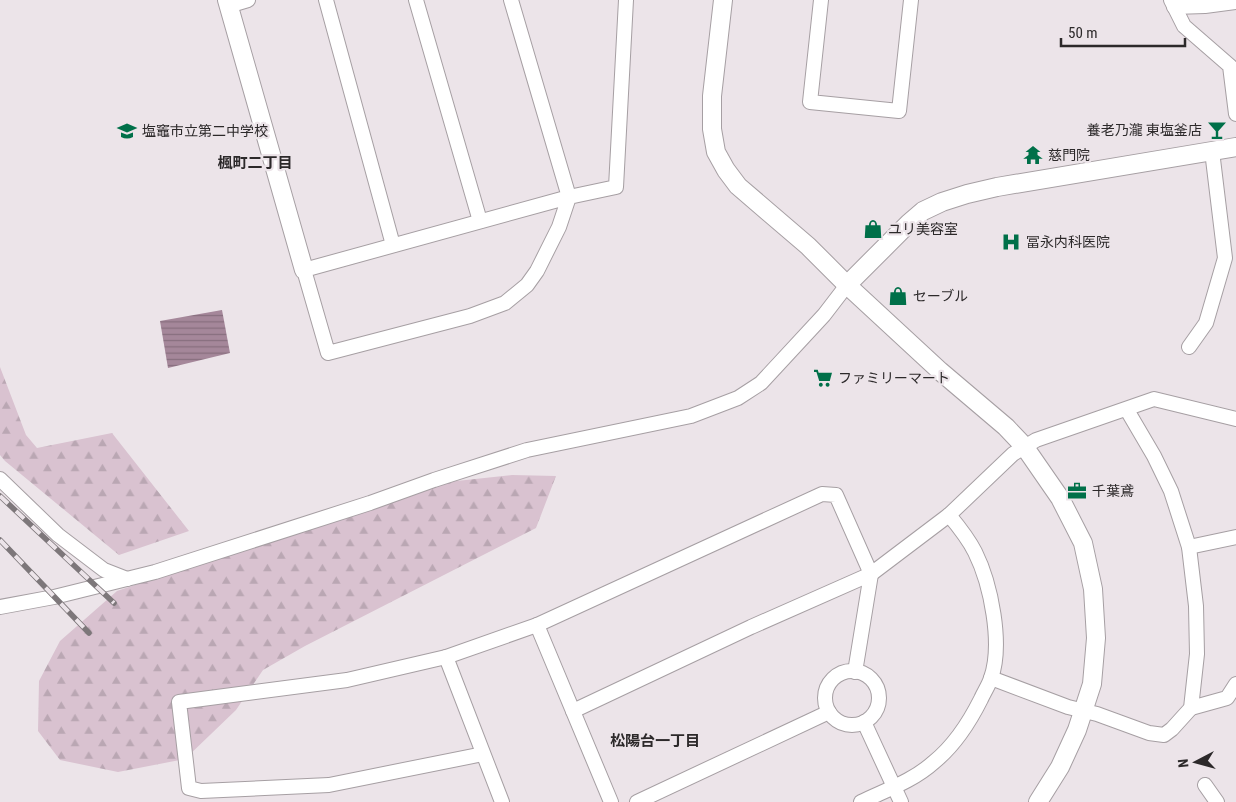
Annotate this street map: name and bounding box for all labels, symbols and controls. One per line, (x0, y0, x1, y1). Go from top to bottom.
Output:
scale bar (1061, 15, 1185, 47)
text: 50 m (1068, 24, 1098, 42)
bar icon: 養老乃瀧 東塩釜店 (1206, 119, 1228, 141)
school or university icon: 塩竈市立第二中学校 (116, 120, 138, 142)
place label: 養老乃瀧 東塩釜店 (1087, 122, 1202, 138)
place label: 塩竈市立第二中学校 (142, 123, 268, 139)
temple icon: 慈門院 (1022, 144, 1044, 166)
place label: 慈門院 (1048, 147, 1090, 163)
district label: 楓町二丁目 (217, 154, 293, 172)
shop icon: ユリ美容室 (862, 218, 884, 240)
place label: ユリ美容室 (888, 221, 958, 237)
hospital icon: 冨永内科医院 (1000, 231, 1022, 253)
place label: 冨永内科医院 (1026, 234, 1110, 250)
shop icon: セーブル (887, 285, 909, 307)
place label: セーブル (913, 288, 968, 304)
supermarket icon: ファミリーマート (812, 367, 834, 389)
place label: ファミリーマート (838, 370, 950, 386)
office icon: 千葉鳶 (1066, 480, 1088, 502)
place label: 千葉鳶 (1092, 483, 1134, 499)
district label: 松陽台一丁目 (610, 732, 700, 750)
north arrow (1171, 737, 1221, 787)
text: N (1175, 758, 1191, 768)

